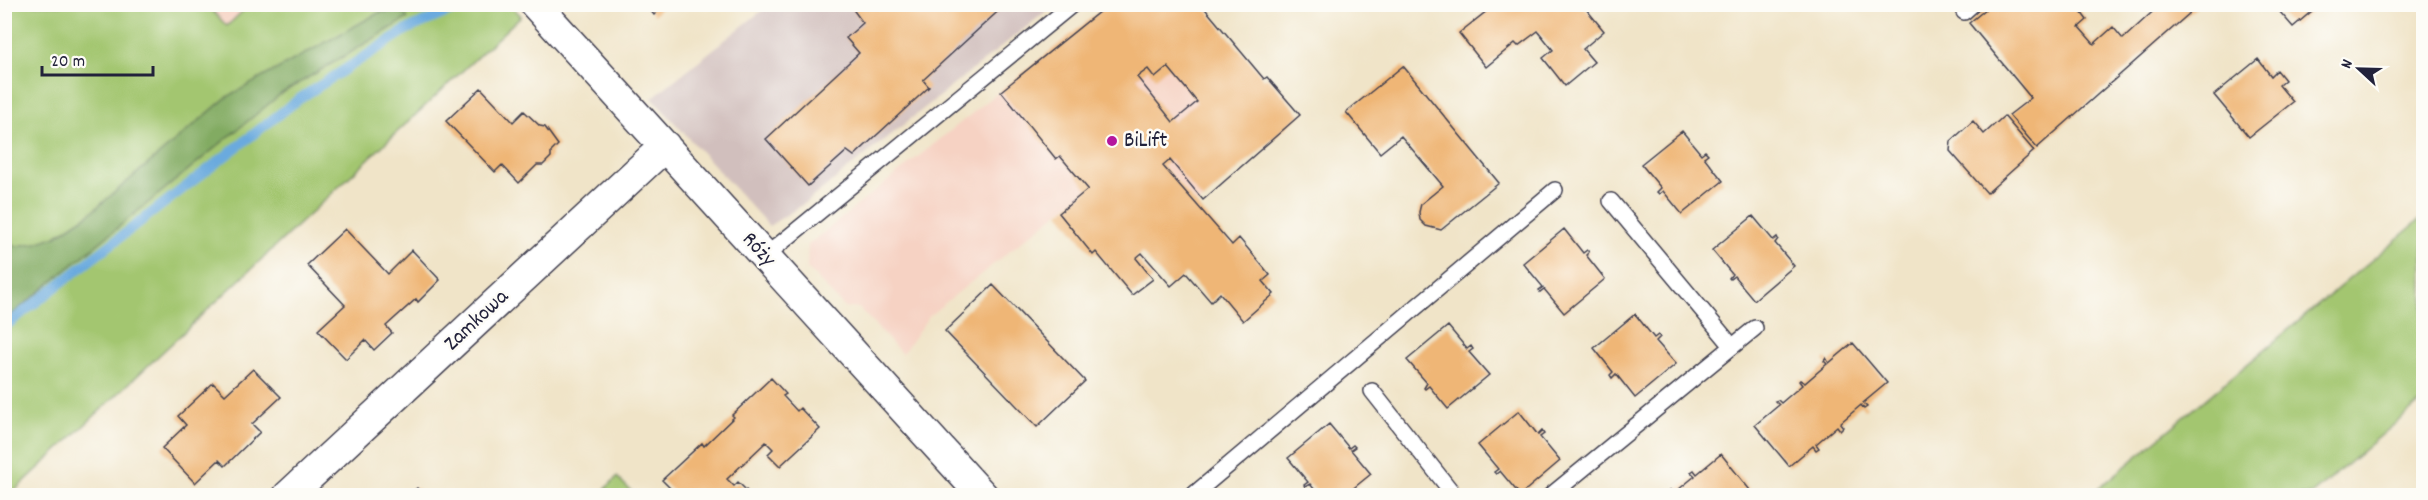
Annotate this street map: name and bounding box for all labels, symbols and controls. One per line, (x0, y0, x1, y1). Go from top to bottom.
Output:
scale bar (42, 39, 153, 77)
north arrow (2329, 39, 2389, 99)
text: 20 m (51, 50, 85, 75)
text: N (2335, 56, 2360, 72)
place label: BiLift (1124, 126, 1167, 157)
marker: BiLift (1105, 134, 1119, 148)
street label: Róży (734, 226, 783, 275)
street label: Zamkowa (438, 282, 517, 359)

